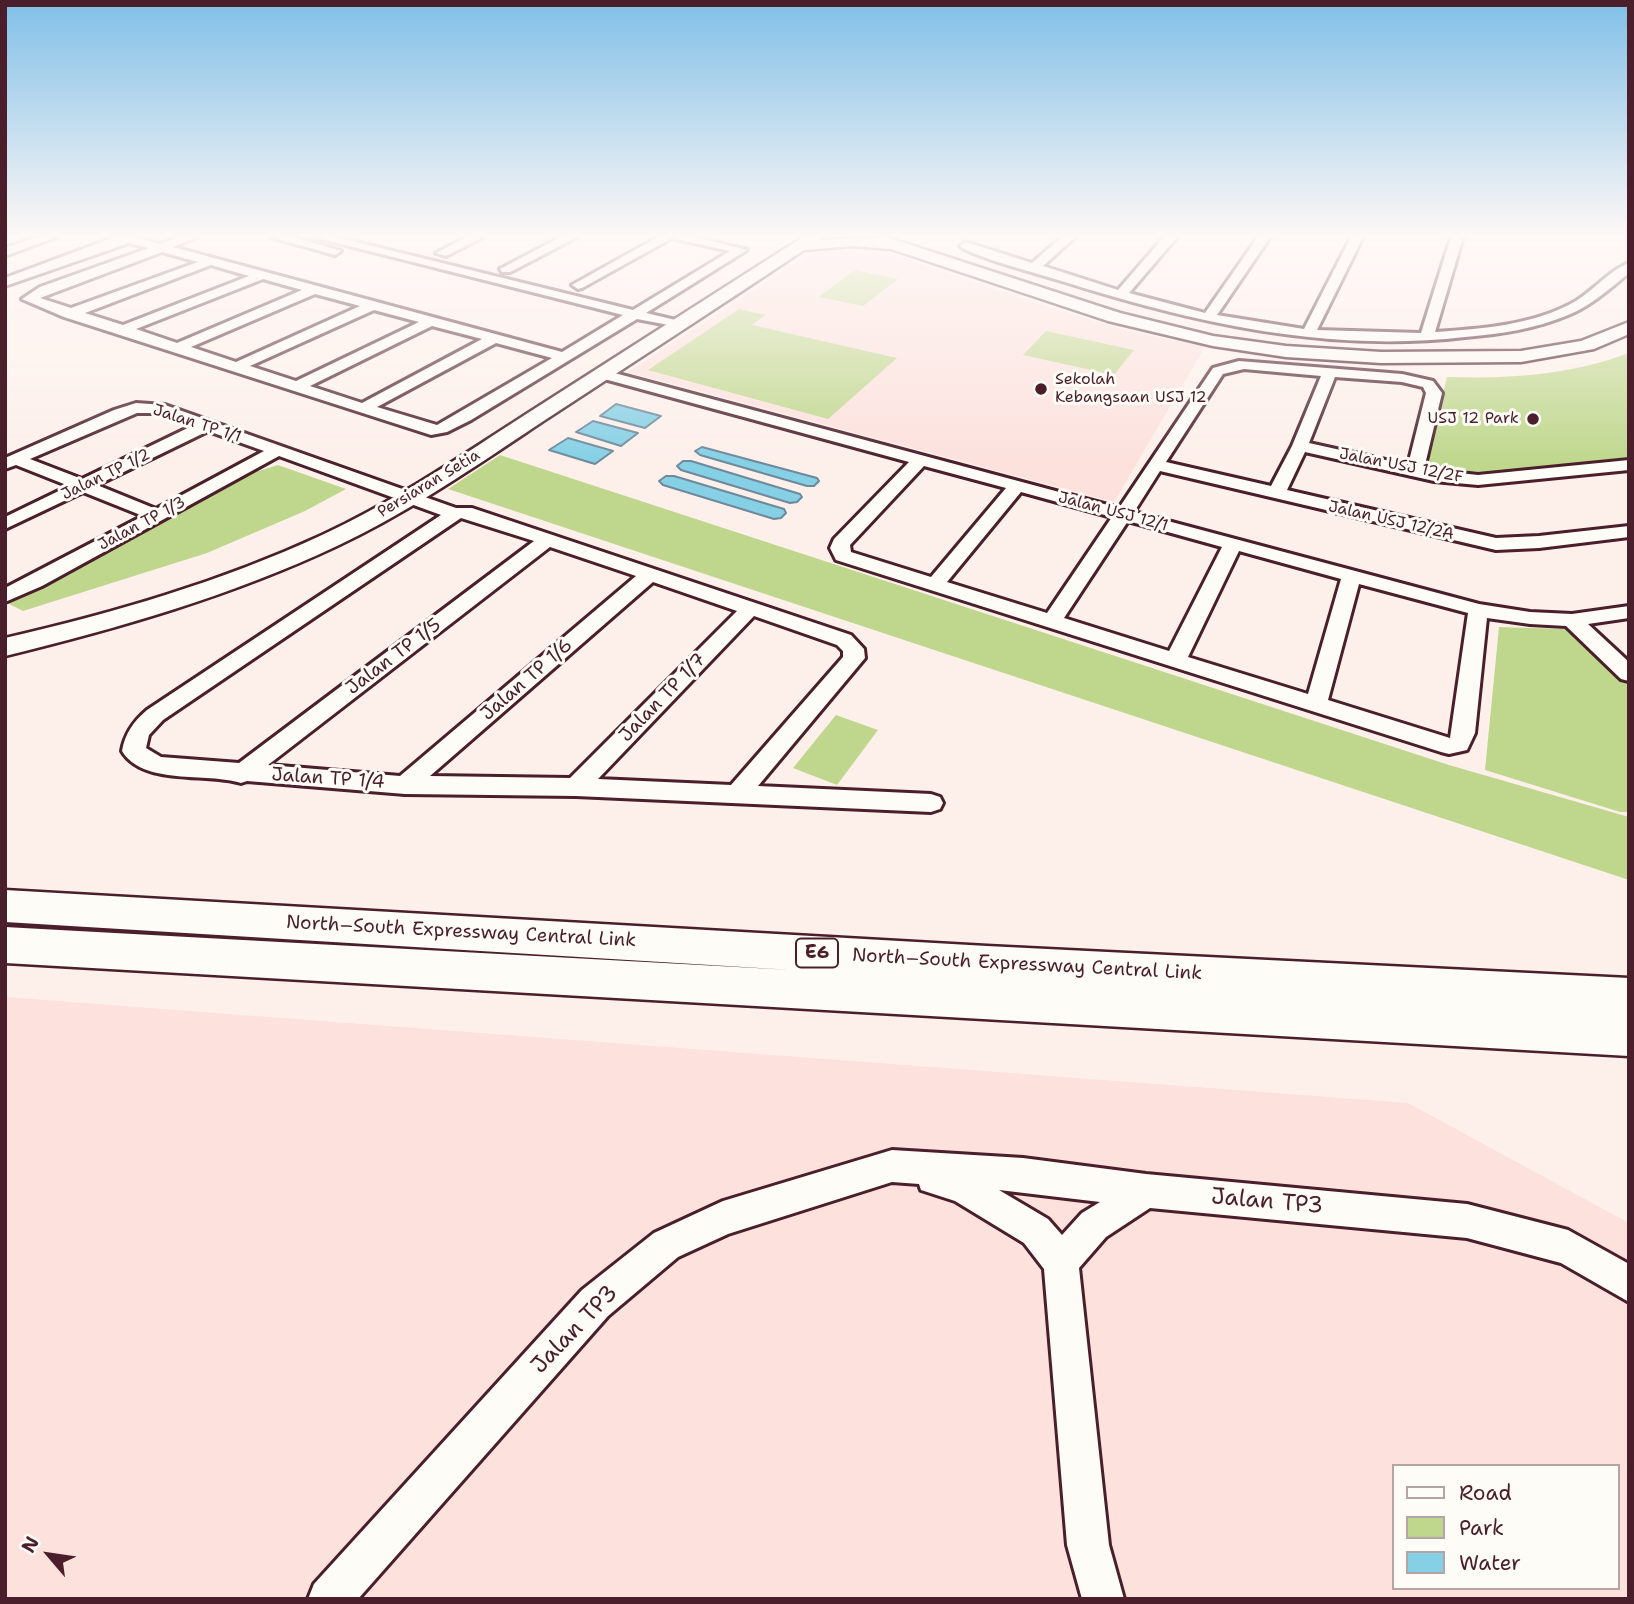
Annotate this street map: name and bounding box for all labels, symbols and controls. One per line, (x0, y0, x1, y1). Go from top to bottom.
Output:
place label: Sekolah Kebangsaan USJ 12 (1055, 370, 1207, 408)
marker: Sekolah Kebangsaan USJ 12 (1033, 381, 1049, 397)
street label: Jalan TP 1/1 (150, 401, 244, 447)
place label: USJ 12 Park (1428, 409, 1519, 429)
marker: USJ 12 Park (1525, 411, 1541, 427)
street label: Jalan TP 1/2 (59, 445, 153, 505)
street label: Jalan USJ 12/2F (1337, 445, 1465, 487)
street label: Persiaran Setia (374, 446, 484, 522)
street label: Jalan USJ 12/1 (1056, 488, 1170, 536)
street label: Jalan TP 1/3 (95, 493, 189, 555)
street label: Jalan USJ 12/2A (1326, 497, 1456, 545)
street label: Jalan TP 1/5 (342, 614, 446, 700)
street label: Jalan TP 1/6 (477, 634, 577, 726)
street label: Jalan TP 1/7 (615, 649, 711, 747)
street label: Jalan TP 1/4 (271, 764, 385, 794)
street label: North–South Expressway Central Link (285, 911, 637, 953)
road number: E6 (796, 938, 838, 968)
street label: North–South Expressway Central Link (851, 944, 1203, 986)
street label: Jalan TP3 (1210, 1183, 1324, 1221)
street label: Jalan TP3 (526, 1280, 624, 1380)
legend (1392, 1464, 1620, 1590)
text: Road (1459, 1479, 1512, 1507)
text: Park (1459, 1514, 1504, 1542)
north arrow (14, 1520, 84, 1590)
text: N (16, 1532, 45, 1557)
text: Water (1459, 1549, 1521, 1577)

